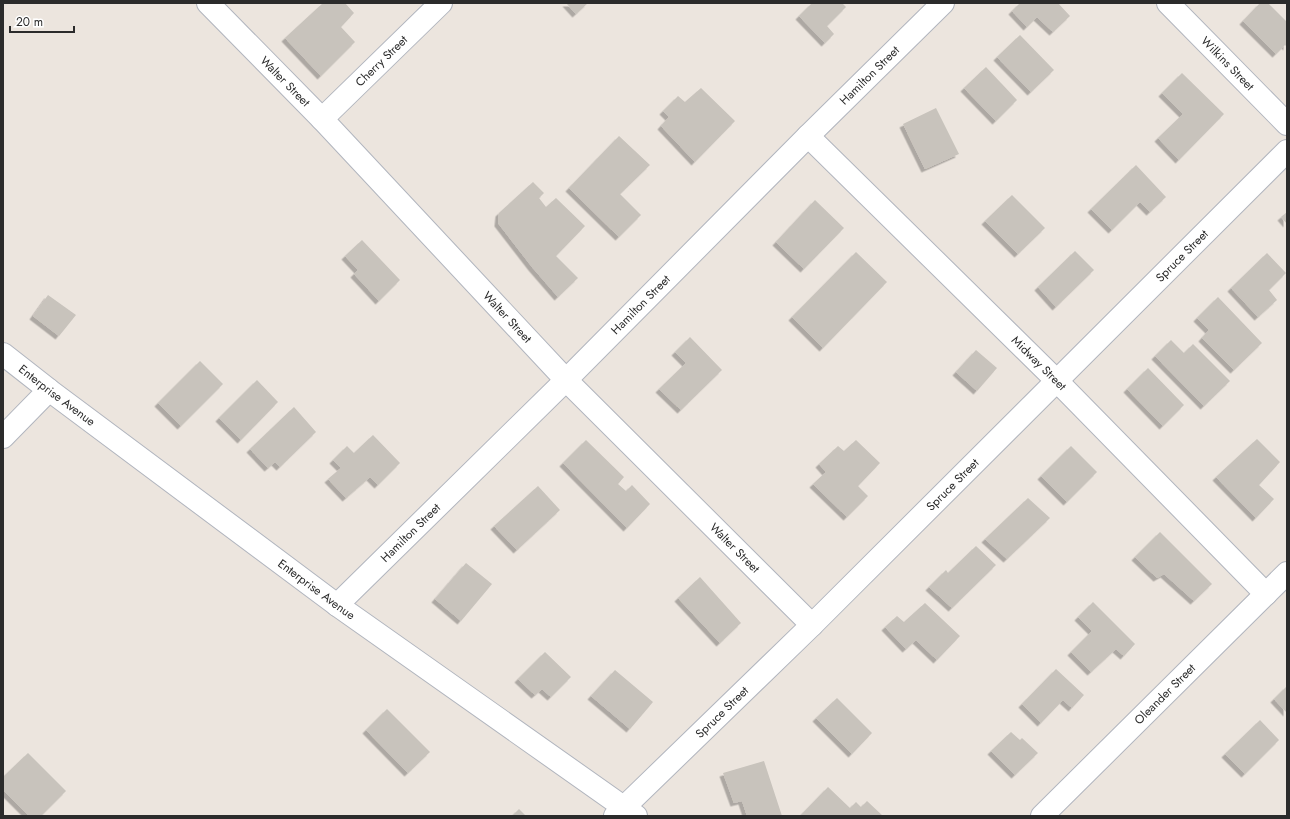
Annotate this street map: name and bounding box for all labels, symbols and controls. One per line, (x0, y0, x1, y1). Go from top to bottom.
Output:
scale bar (10, 8, 74, 34)
text: 20 m (16, 13, 43, 31)
street label: Cherry Street (351, 31, 412, 91)
street label: Wilkins Street (1197, 32, 1259, 95)
street label: Hamilton Street (835, 42, 904, 109)
street label: Walter Street (256, 52, 314, 111)
street label: Spruce Street (1151, 225, 1212, 286)
street label: Hamilton Street (607, 271, 674, 339)
street label: Walter Street (479, 287, 536, 347)
street label: Midway Street (1007, 332, 1071, 395)
street label: Enterprise Avenue (15, 360, 99, 431)
street label: Spruce Street (922, 454, 983, 515)
street label: Hamilton Street (376, 499, 445, 566)
street label: Walter Street (705, 519, 764, 577)
street label: Enterprise Avenue (274, 555, 359, 624)
street label: Oleander Street (1130, 660, 1200, 729)
street label: Spruce Street (691, 682, 753, 742)

